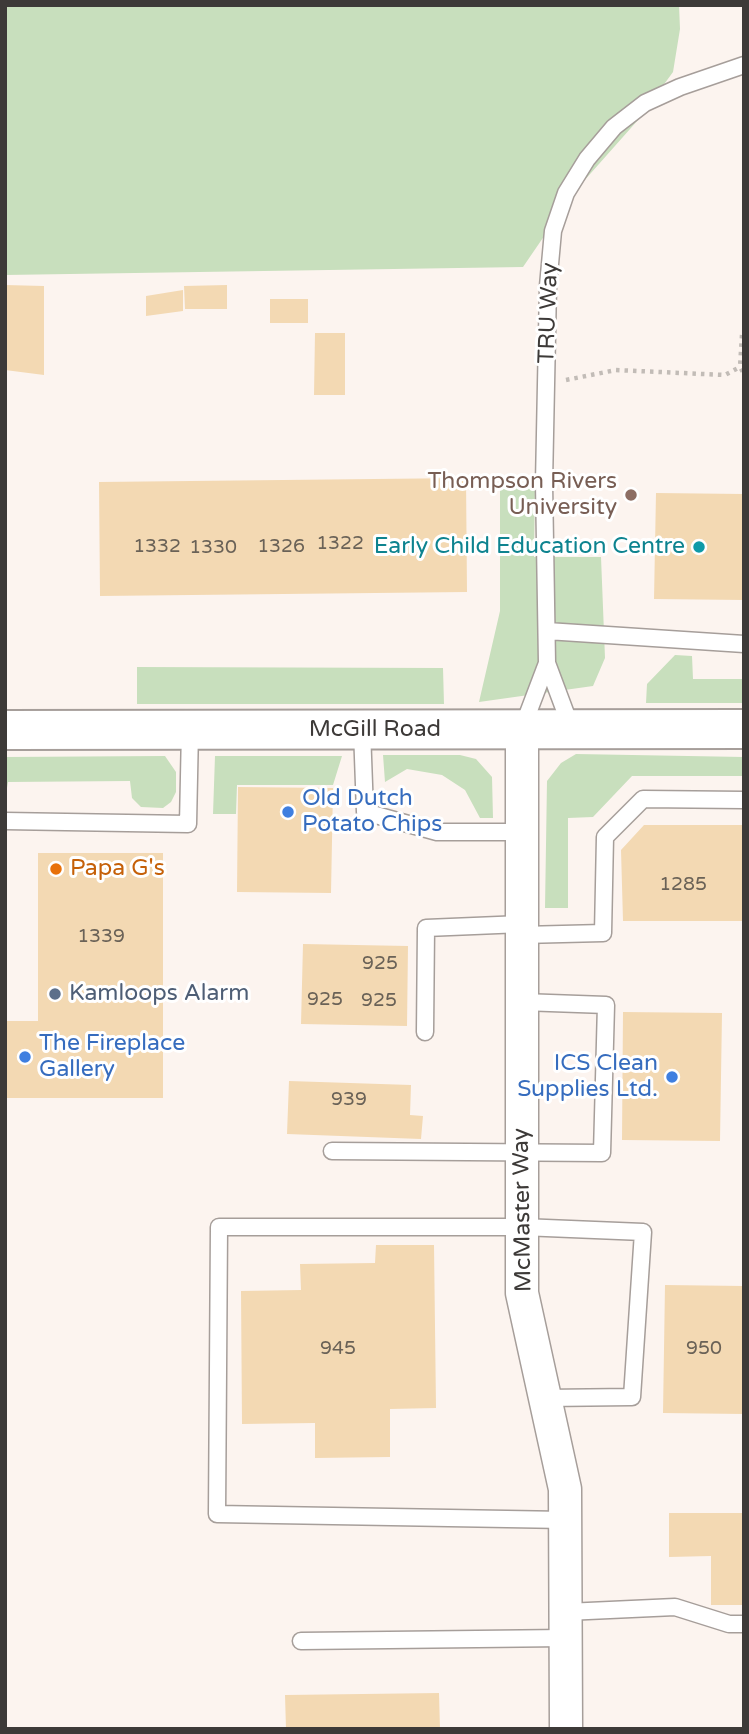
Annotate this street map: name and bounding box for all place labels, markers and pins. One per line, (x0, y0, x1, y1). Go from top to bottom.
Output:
place label: Thompson Rivers University (428, 468, 617, 522)
marker: Thompson Rivers University (623, 487, 639, 503)
place label: Early Child Education Centre (374, 533, 685, 561)
marker: Early Child Education Centre (691, 539, 707, 555)
place label: Old Dutch Potato Chips (302, 785, 442, 839)
marker: Old Dutch Potato Chips (280, 804, 296, 820)
place label: Papa G's (70, 855, 165, 883)
marker: Papa G's (48, 861, 64, 877)
place label: Kamloops Alarm (69, 980, 249, 1008)
marker: Kamloops Alarm (47, 986, 63, 1002)
place label: The Fireplace Gallery (39, 1030, 185, 1084)
marker: The Fireplace Gallery (17, 1049, 33, 1065)
place label: ICS Clean Supplies Ltd. (517, 1050, 658, 1104)
marker: ICS Clean Supplies Ltd. (664, 1069, 680, 1085)

